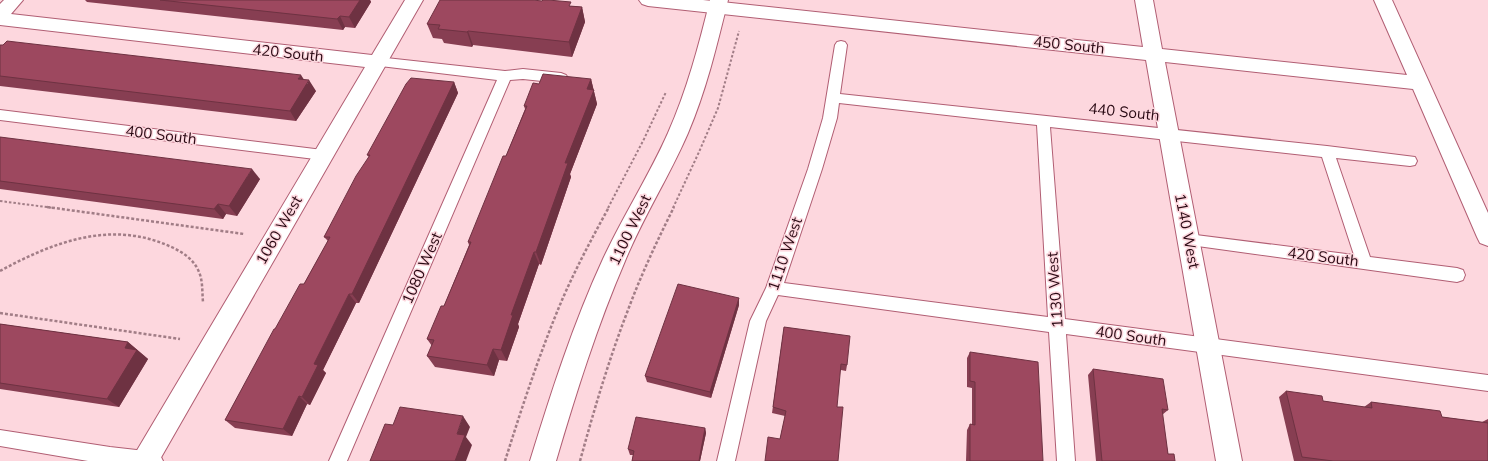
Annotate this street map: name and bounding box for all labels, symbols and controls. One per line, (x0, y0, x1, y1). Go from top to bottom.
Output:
street label: 450 South (1032, 31, 1106, 58)
street label: 420 South (251, 39, 325, 66)
street label: 440 South (1087, 98, 1161, 125)
street label: 400 South (124, 121, 198, 148)
street label: 1100 West (604, 191, 655, 268)
street label: 1060 West (251, 192, 306, 268)
street label: 1140 West (1171, 192, 1204, 270)
street label: 1110 West (763, 215, 806, 293)
street label: 1080 West (397, 229, 446, 307)
street label: 420 South (1286, 243, 1360, 270)
street label: 1130 West (1042, 251, 1067, 329)
street label: 400 South (1094, 321, 1168, 350)

